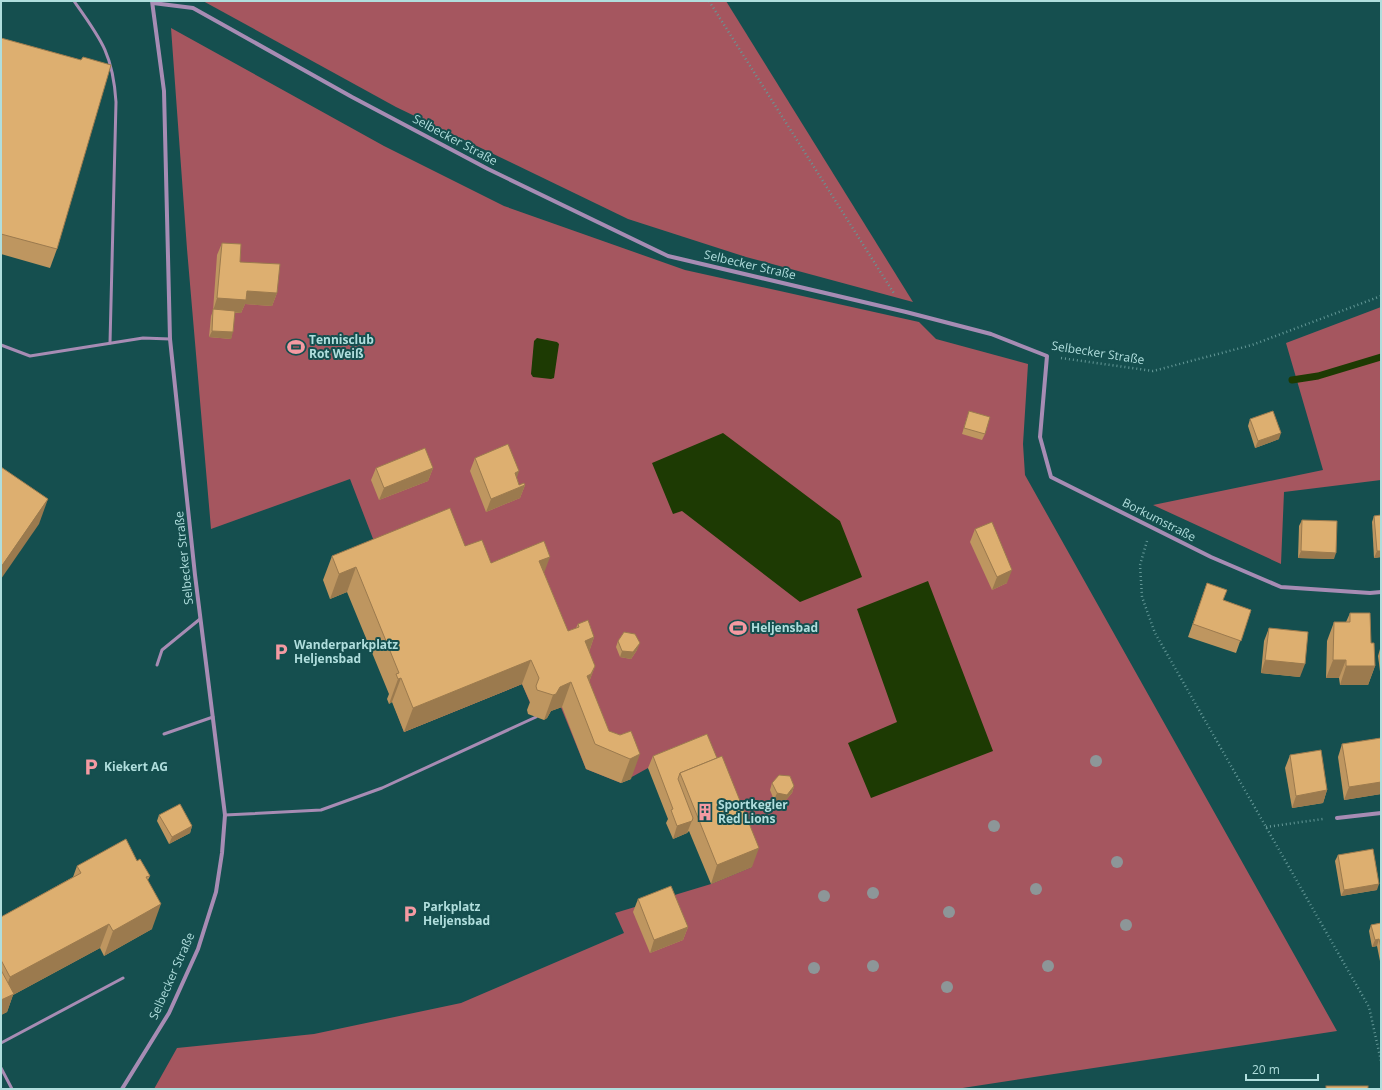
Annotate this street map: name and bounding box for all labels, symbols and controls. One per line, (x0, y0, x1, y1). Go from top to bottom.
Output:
street label: Selbecker Straße (410, 110, 501, 169)
street label: Selbecker Straße (702, 246, 798, 283)
place label: Tennisclub Rot Weiß (309, 331, 374, 362)
sports icon: Tennisclub Rot Weiß (286, 337, 306, 357)
street label: Selbecker Straße (1050, 337, 1146, 368)
street label: Borkumstraße (1120, 494, 1199, 546)
street label: Selbecker Straße (170, 510, 197, 606)
sports icon: Heljensbad (728, 618, 748, 638)
place label: Heljensbad (751, 619, 818, 636)
place label: Wanderparkplatz Heljensbad (294, 636, 398, 667)
parking icon: Wanderparkplatz Heljensbad (271, 642, 291, 662)
parking icon: Kiekert AG (81, 757, 101, 777)
place label: Kiekert AG (104, 758, 168, 775)
place label: Sportkegler Red Lions (718, 796, 788, 827)
building icon: Sportkegler Red Lions (695, 802, 715, 822)
place label: Parkplatz Heljensbad (423, 898, 490, 929)
parking icon: Parkplatz Heljensbad (400, 904, 420, 924)
street label: Selbecker Straße (145, 929, 199, 1022)
scale bar (1246, 1056, 1318, 1082)
text: 20 m (1252, 1061, 1280, 1078)

